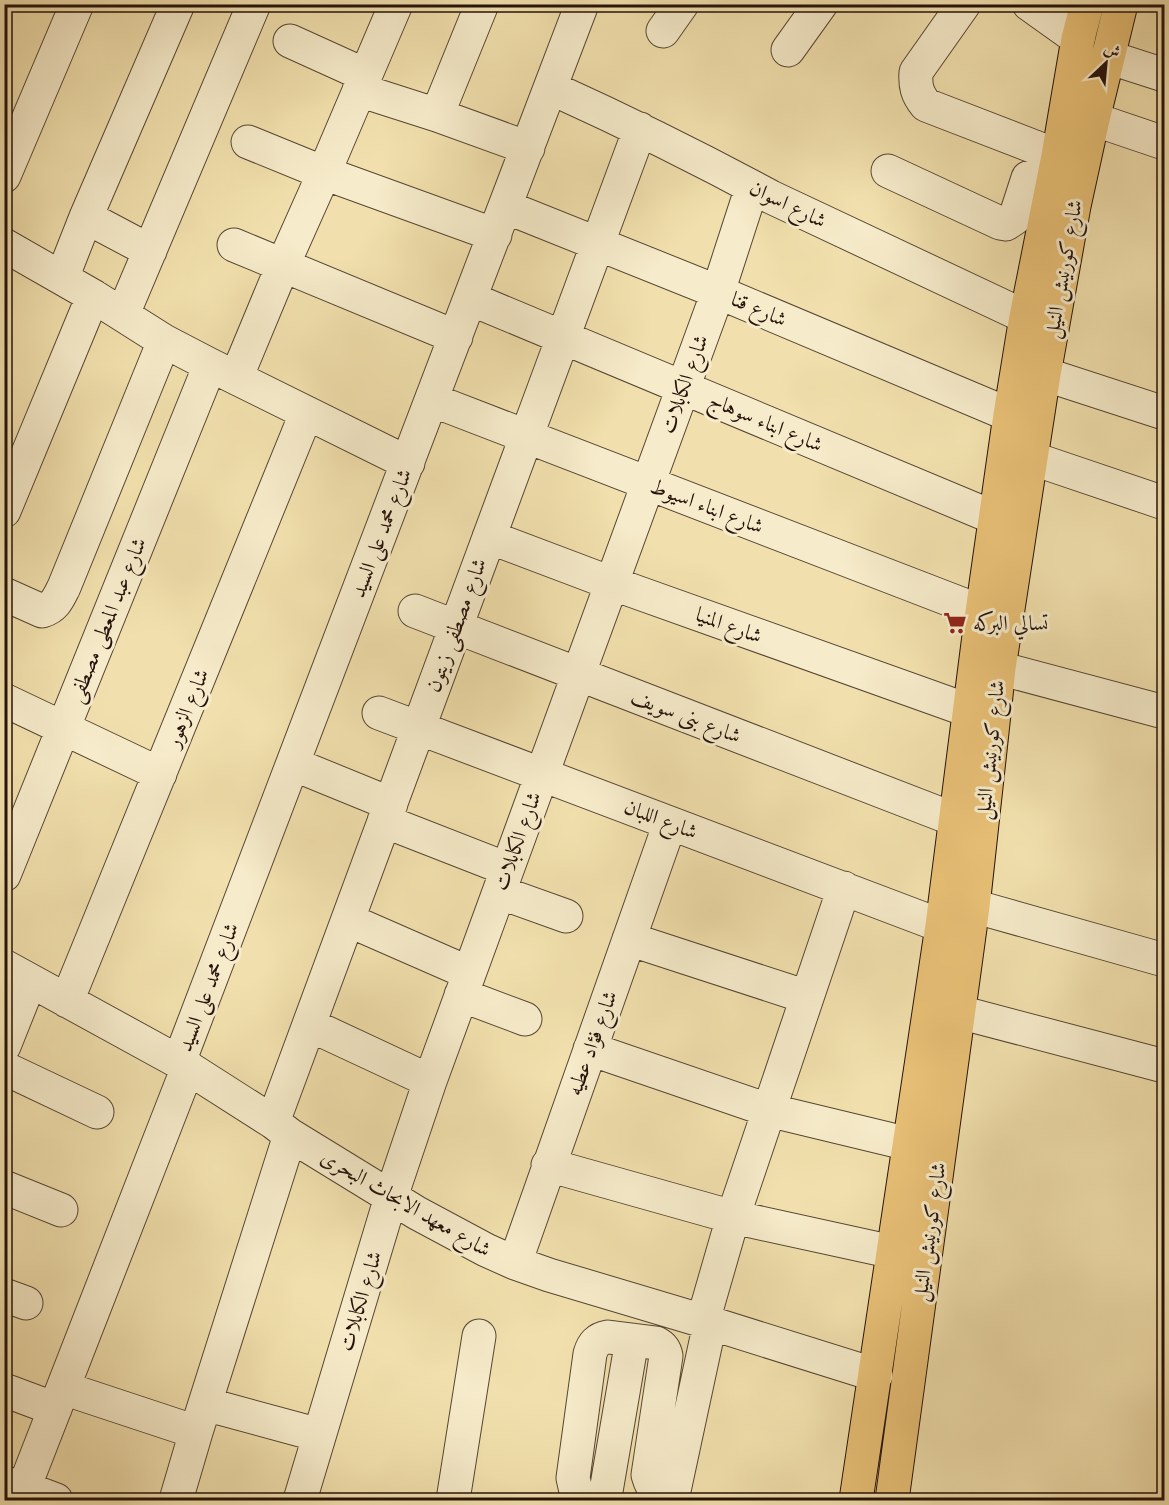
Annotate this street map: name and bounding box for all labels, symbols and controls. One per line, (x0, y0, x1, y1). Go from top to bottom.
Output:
north arrow (1076, 33, 1136, 93)
text: ش (1101, 37, 1124, 62)
street label: شارع اسوان (743, 174, 831, 238)
street label: شارع كورنيش النيل (1038, 198, 1093, 341)
street label: شارع قنا (725, 286, 791, 337)
street label: شارع الكابلات (654, 331, 719, 439)
street label: شارع ابناء سوهاج (703, 386, 827, 463)
street label: شارع محمد على السيد (345, 465, 422, 603)
street label: شارع ابناء اسيوط (645, 473, 767, 544)
street label: شارع عبد المعطى مصطفى (62, 534, 157, 708)
street label: شارع مصطفى زيتون (420, 554, 497, 697)
street label: شارع المنيا (690, 601, 766, 654)
supermarket icon: تسالي البركه (942, 610, 968, 636)
place label: تسالي البركه (973, 610, 1048, 640)
street label: شارع الزهور (159, 665, 219, 755)
street label: شارع كورنيش النيل (970, 679, 1015, 822)
street label: شارع بنى سويف (625, 683, 745, 754)
street label: شارع الكابلات (487, 788, 552, 896)
street label: شارع اللبان (619, 793, 701, 850)
street label: شارع محمد على السيد (172, 919, 249, 1057)
street label: شارع فؤاد عطيه (561, 987, 628, 1101)
street label: شارع معهد الابحاث البحرى (314, 1144, 496, 1267)
street label: شارع كورنيش النيل (906, 1161, 957, 1304)
street label: شارع الكابلات (332, 1248, 392, 1356)

